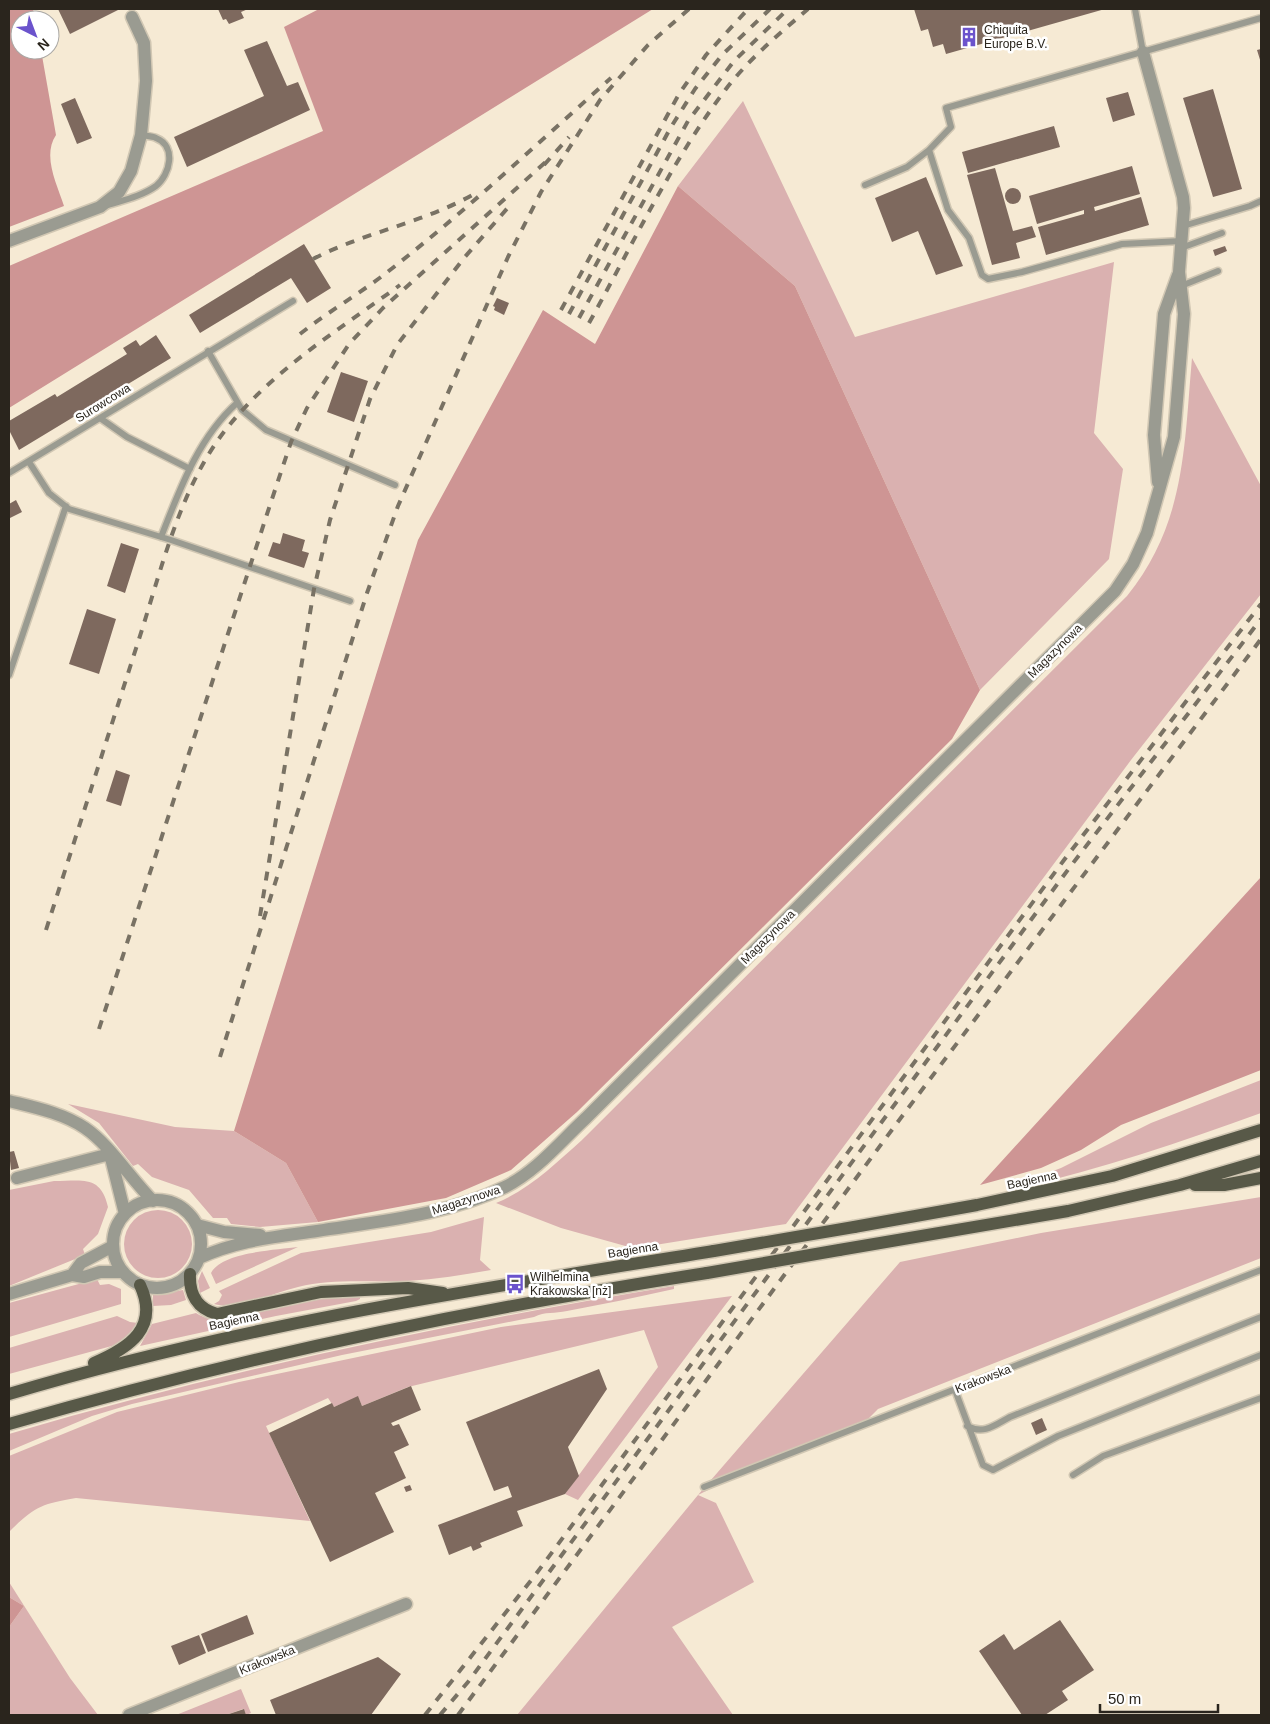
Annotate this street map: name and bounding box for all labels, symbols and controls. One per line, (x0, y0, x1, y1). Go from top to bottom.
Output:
north arrow (10, 10, 60, 60)
place label: Chiquita Europe B.V. (984, 23, 1048, 51)
building icon: Chiquita Europe B.V. (958, 26, 980, 48)
text: N (35, 35, 53, 54)
street label: Surowcowa (73, 380, 133, 425)
street label: Magazynowa (1025, 621, 1085, 681)
street label: Magazynowa (738, 907, 798, 967)
street label: Bagienna (1006, 1168, 1059, 1192)
street label: Magazynowa (430, 1182, 502, 1218)
street label: Bagienna (607, 1239, 659, 1261)
place label: Wilhelmina Krakowska [nż] (530, 1270, 611, 1298)
bus stop icon: Wilhelmina Krakowska [nż] (504, 1273, 526, 1295)
street label: Bagienna (208, 1309, 261, 1333)
street label: Krakowska (953, 1362, 1013, 1396)
street label: Krakowska (237, 1642, 297, 1677)
scale bar (1100, 1682, 1218, 1714)
text: 50 m (1108, 1690, 1141, 1707)

